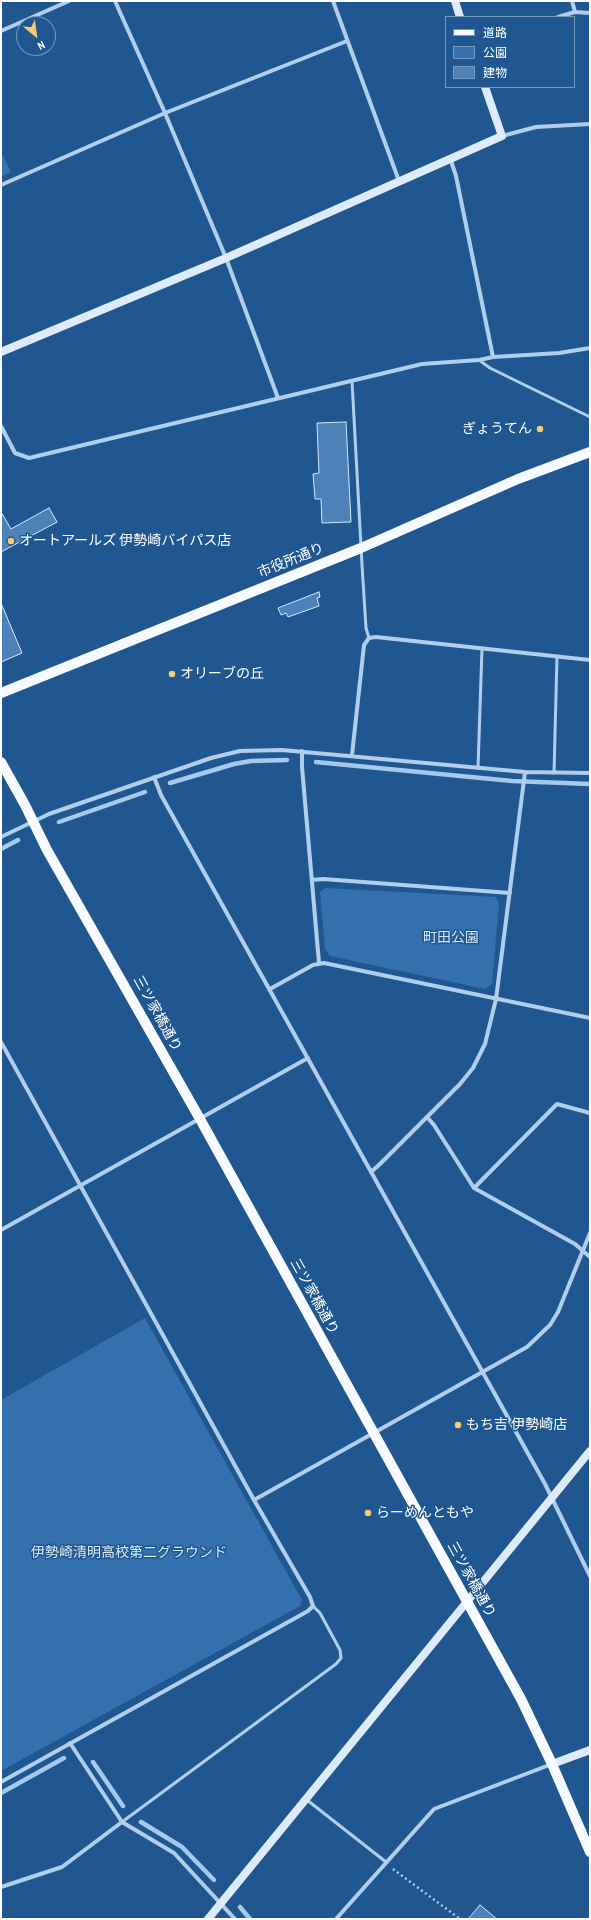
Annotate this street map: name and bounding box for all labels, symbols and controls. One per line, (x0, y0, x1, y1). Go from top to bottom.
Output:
north arrow (16, 16, 56, 56)
legend (445, 16, 575, 88)
text: 道路 (483, 25, 507, 41)
text: N (35, 38, 48, 53)
text: 公園 (483, 45, 507, 61)
text: 建物 (483, 65, 507, 81)
place label: ぎょうてん (462, 421, 532, 437)
marker: ぎょうてん (535, 424, 545, 434)
place label: オートアールズ 伊勢崎バイパス店 (19, 533, 231, 549)
marker: オートアールズ 伊勢崎バイパス店 (6, 536, 16, 546)
street label: 市役所通り (255, 540, 327, 582)
place label: オリーブの丘 (180, 666, 264, 682)
marker: オリーブの丘 (167, 669, 177, 679)
park label: 町田公園 (423, 930, 479, 946)
street label: 三ツ家橋通り (129, 973, 185, 1055)
street label: 三ツ家橋通り (286, 1256, 342, 1338)
place label: もち吉 伊勢崎店 (466, 1417, 567, 1433)
marker: もち吉 伊勢崎店 (453, 1420, 463, 1430)
place label: らーめんともや (376, 1505, 474, 1521)
marker: らーめんともや (363, 1508, 373, 1518)
street label: 三ツ家橋通り (443, 1539, 499, 1621)
park label: 伊勢崎清明高校第二グラウンド (31, 1545, 227, 1561)

